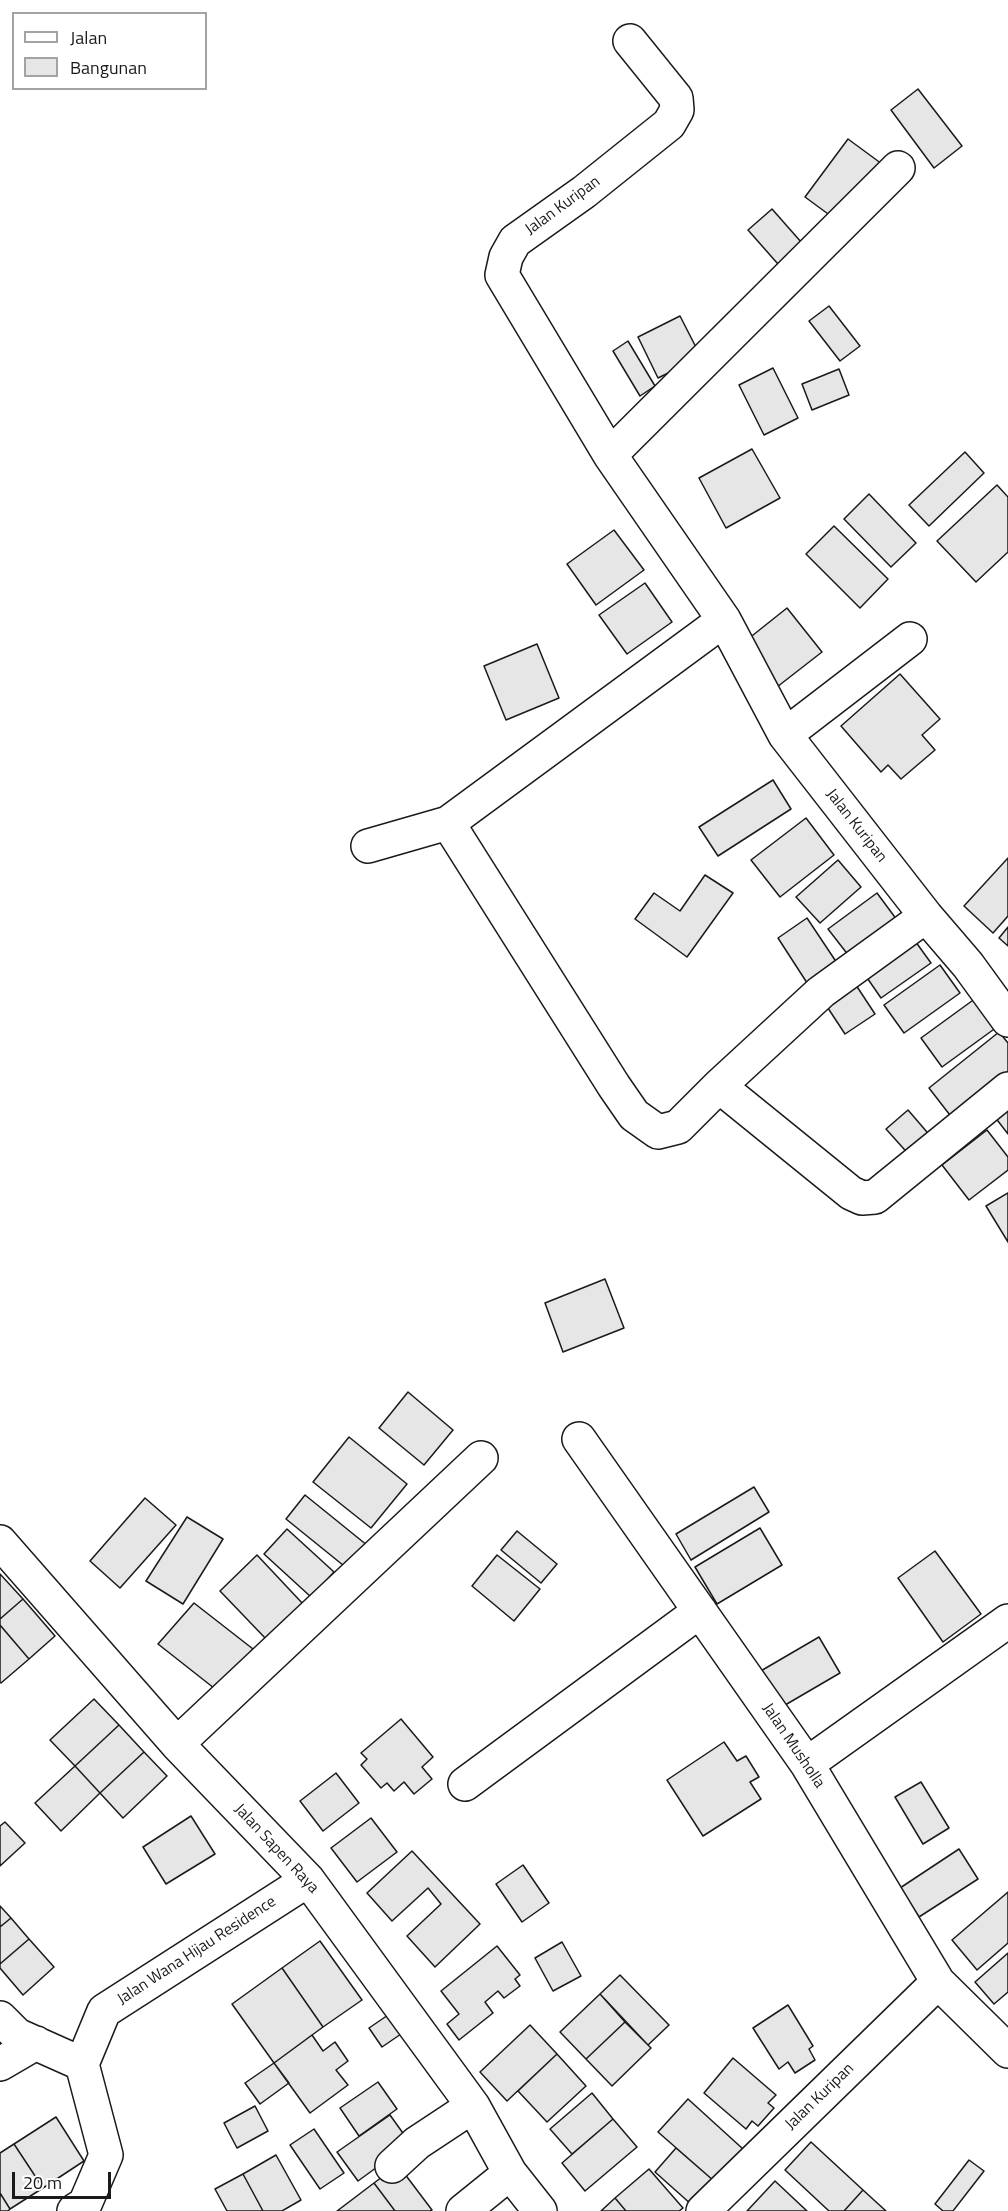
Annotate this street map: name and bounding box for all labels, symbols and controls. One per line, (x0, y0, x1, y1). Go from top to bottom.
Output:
legend (12, 12, 207, 90)
text: Jalan (70, 24, 107, 51)
text: Bangunan (70, 54, 147, 81)
street label: Jalan Kuripan (522, 172, 604, 240)
street label: Jalan Kuripan (821, 785, 891, 867)
street label: Jalan Musholla (758, 1700, 828, 1792)
street label: Jalan Sapen Raya (230, 1800, 322, 1898)
street label: Jalan Wana Hijau Residence (114, 1893, 280, 2009)
street label: Jalan Kuripan (782, 2060, 858, 2134)
scale bar (15, 2160, 114, 2198)
text: 20 m (23, 2169, 62, 2196)

